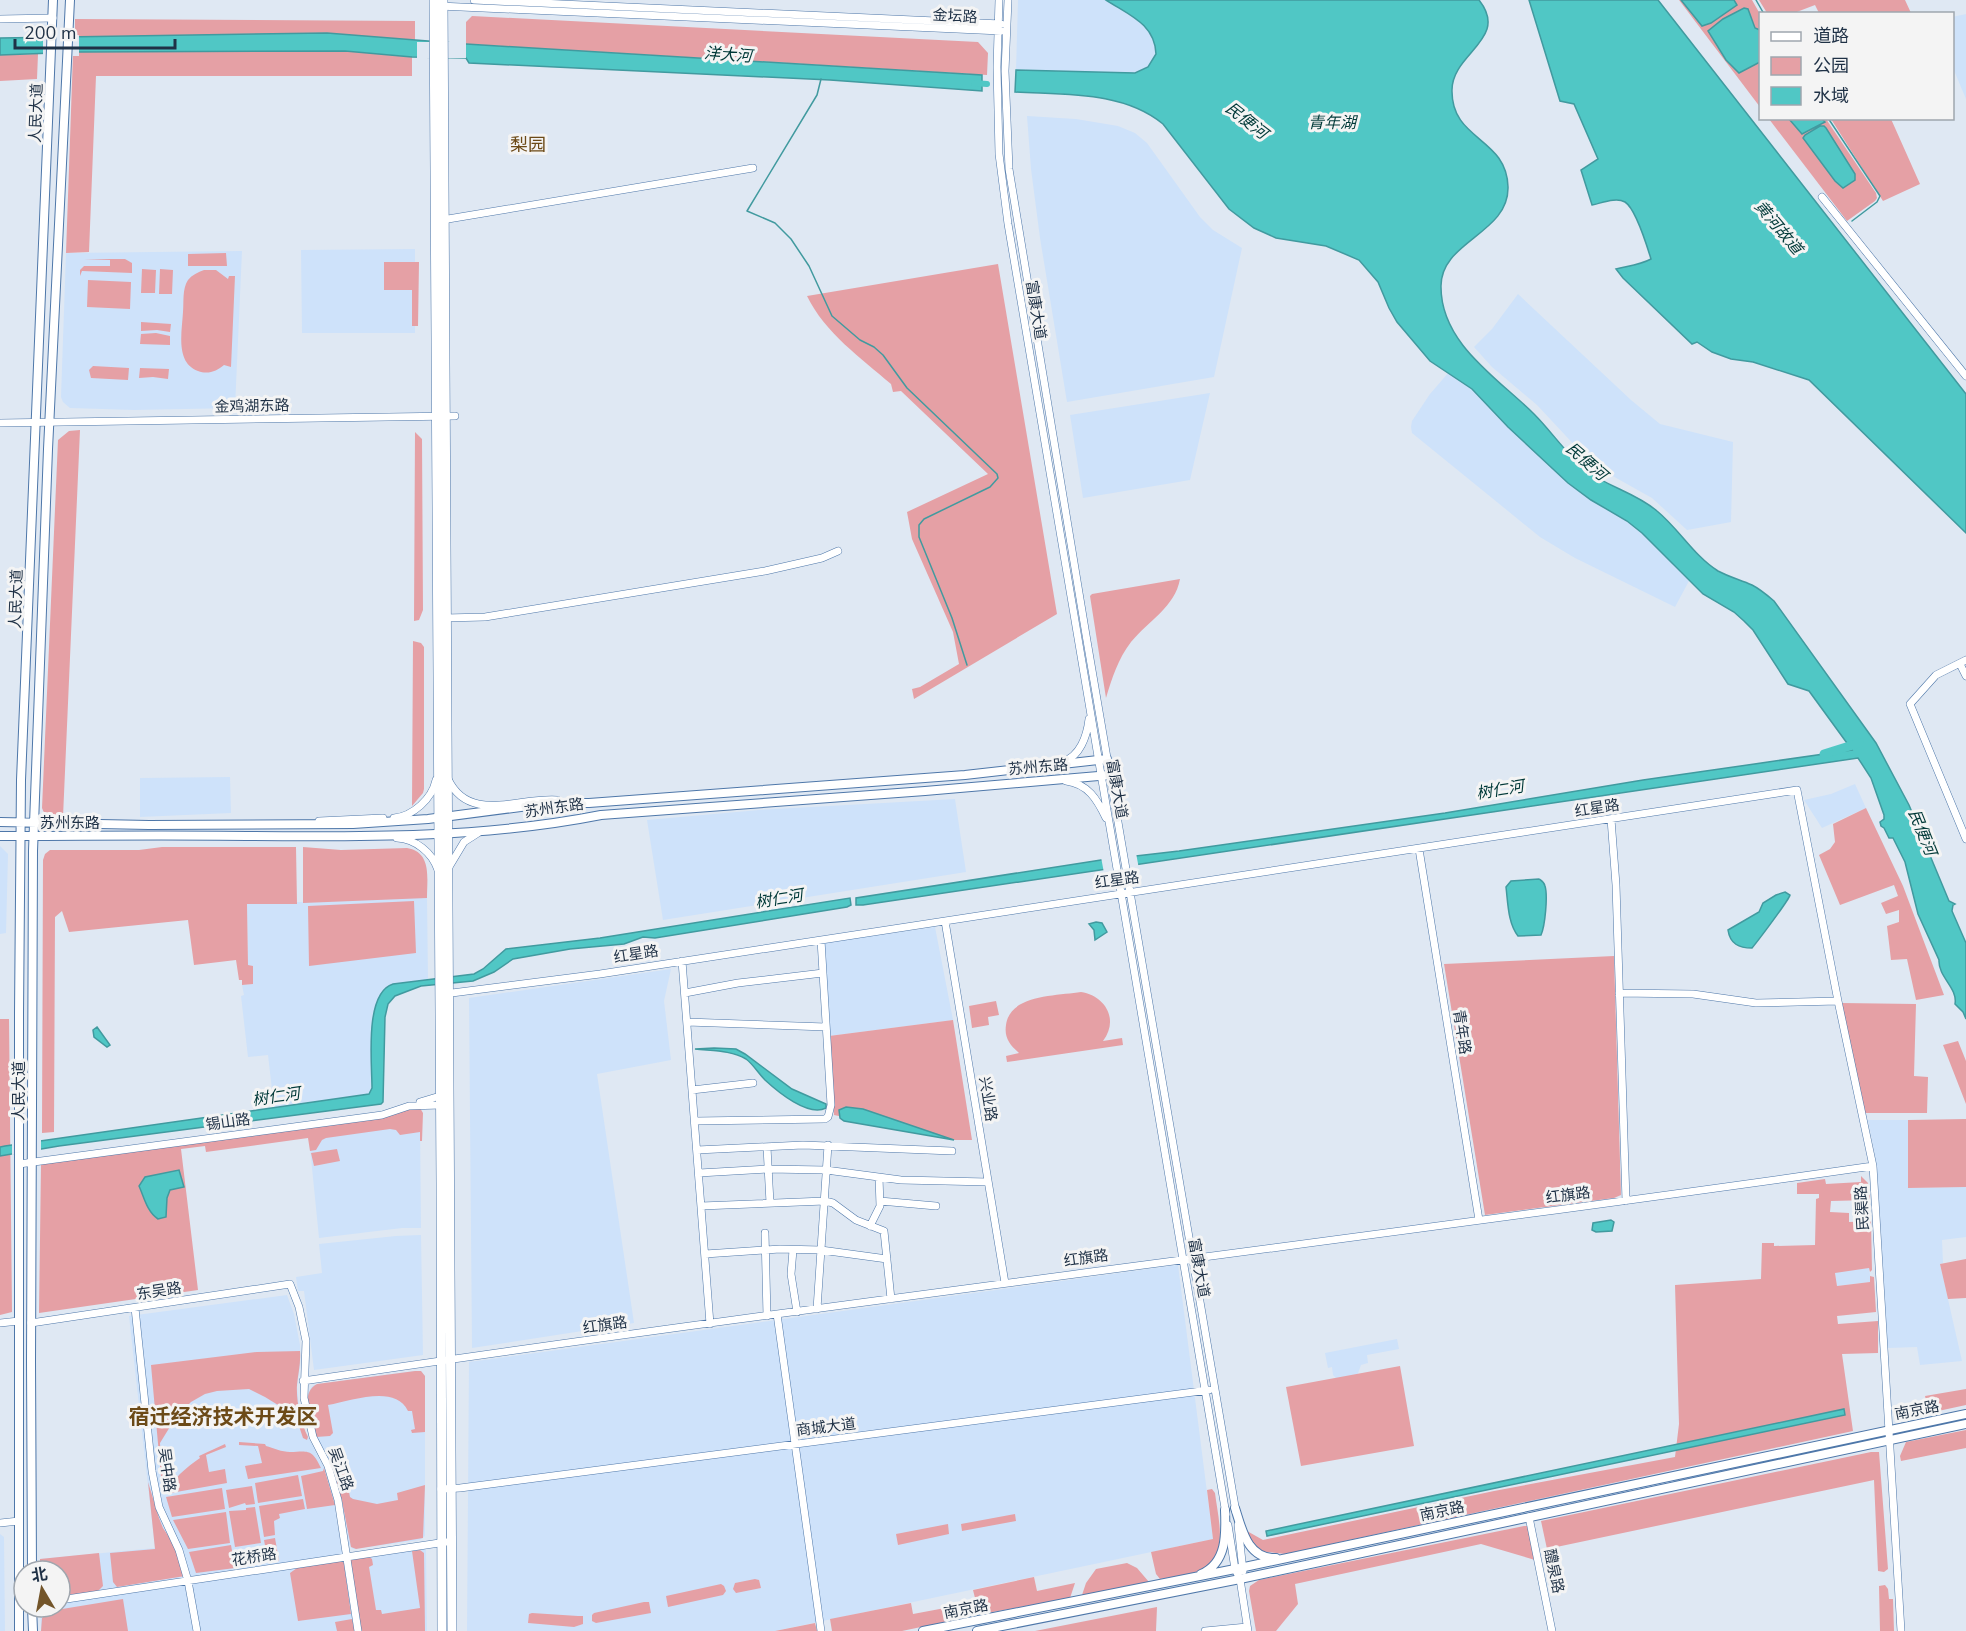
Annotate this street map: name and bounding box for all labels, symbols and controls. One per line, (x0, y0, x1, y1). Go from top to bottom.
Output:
street label: 金坛路 (932, 5, 978, 27)
scale bar (15, 12, 176, 50)
legend (1759, 12, 1954, 120)
text: 200 m (24, 21, 76, 45)
text: 道路 (1813, 24, 1849, 48)
water label: 洋大河 (703, 42, 756, 68)
text: 公园 (1813, 54, 1849, 78)
street label: 人民大道 (25, 83, 47, 143)
text: 水域 (1813, 84, 1849, 108)
water label: 民便河 (1221, 97, 1274, 146)
water label: 青年湖 (1308, 112, 1359, 134)
district label: 梨园 (510, 133, 546, 157)
water label: 黄河故道 (1749, 196, 1809, 261)
street label: 富康大道 (1021, 279, 1051, 341)
street label: 金鸡湖东路 (214, 395, 290, 417)
water label: 民便河 (1561, 438, 1614, 488)
street label: 人民大道 (5, 569, 27, 629)
street label: 苏州东路 (1007, 754, 1069, 780)
street label: 富康大道 (1102, 758, 1132, 820)
water label: 树仁河 (1475, 775, 1529, 805)
street label: 苏州东路 (523, 794, 585, 822)
street label: 红星路 (1573, 795, 1621, 821)
water label: 民便河 (1903, 806, 1942, 862)
street label: 苏州东路 (40, 813, 100, 833)
street label: 红星路 (1093, 867, 1141, 893)
water label: 树仁河 (754, 884, 808, 914)
street label: 红星路 (612, 941, 660, 967)
street label: 青年路 (1449, 1008, 1475, 1056)
street label: 人民大道 (9, 1061, 29, 1121)
street label: 兴业路 (975, 1075, 1001, 1123)
water label: 树仁河 (251, 1082, 304, 1111)
street label: 锡山路 (204, 1109, 252, 1135)
street label: 红旗路 (1544, 1182, 1592, 1208)
street label: 民渠路 (1851, 1185, 1873, 1231)
street label: 富康大道 (1184, 1237, 1214, 1299)
street label: 红旗路 (1062, 1245, 1110, 1271)
street label: 东吴路 (135, 1278, 183, 1304)
street label: 红旗路 (581, 1312, 629, 1338)
street label: 南京路 (1893, 1396, 1941, 1424)
district label: 宿迁经济技术开发区 (129, 1403, 318, 1431)
street label: 商城大道 (795, 1413, 857, 1441)
street label: 吴江路 (324, 1444, 358, 1494)
street label: 吴中路 (154, 1446, 180, 1494)
street label: 南京路 (1418, 1497, 1466, 1525)
street label: 花桥路 (230, 1544, 278, 1570)
street label: 醴泉路 (1540, 1547, 1568, 1595)
north arrow (12, 1559, 72, 1619)
text: 北 (30, 1563, 49, 1587)
street label: 南京路 (942, 1595, 990, 1623)

